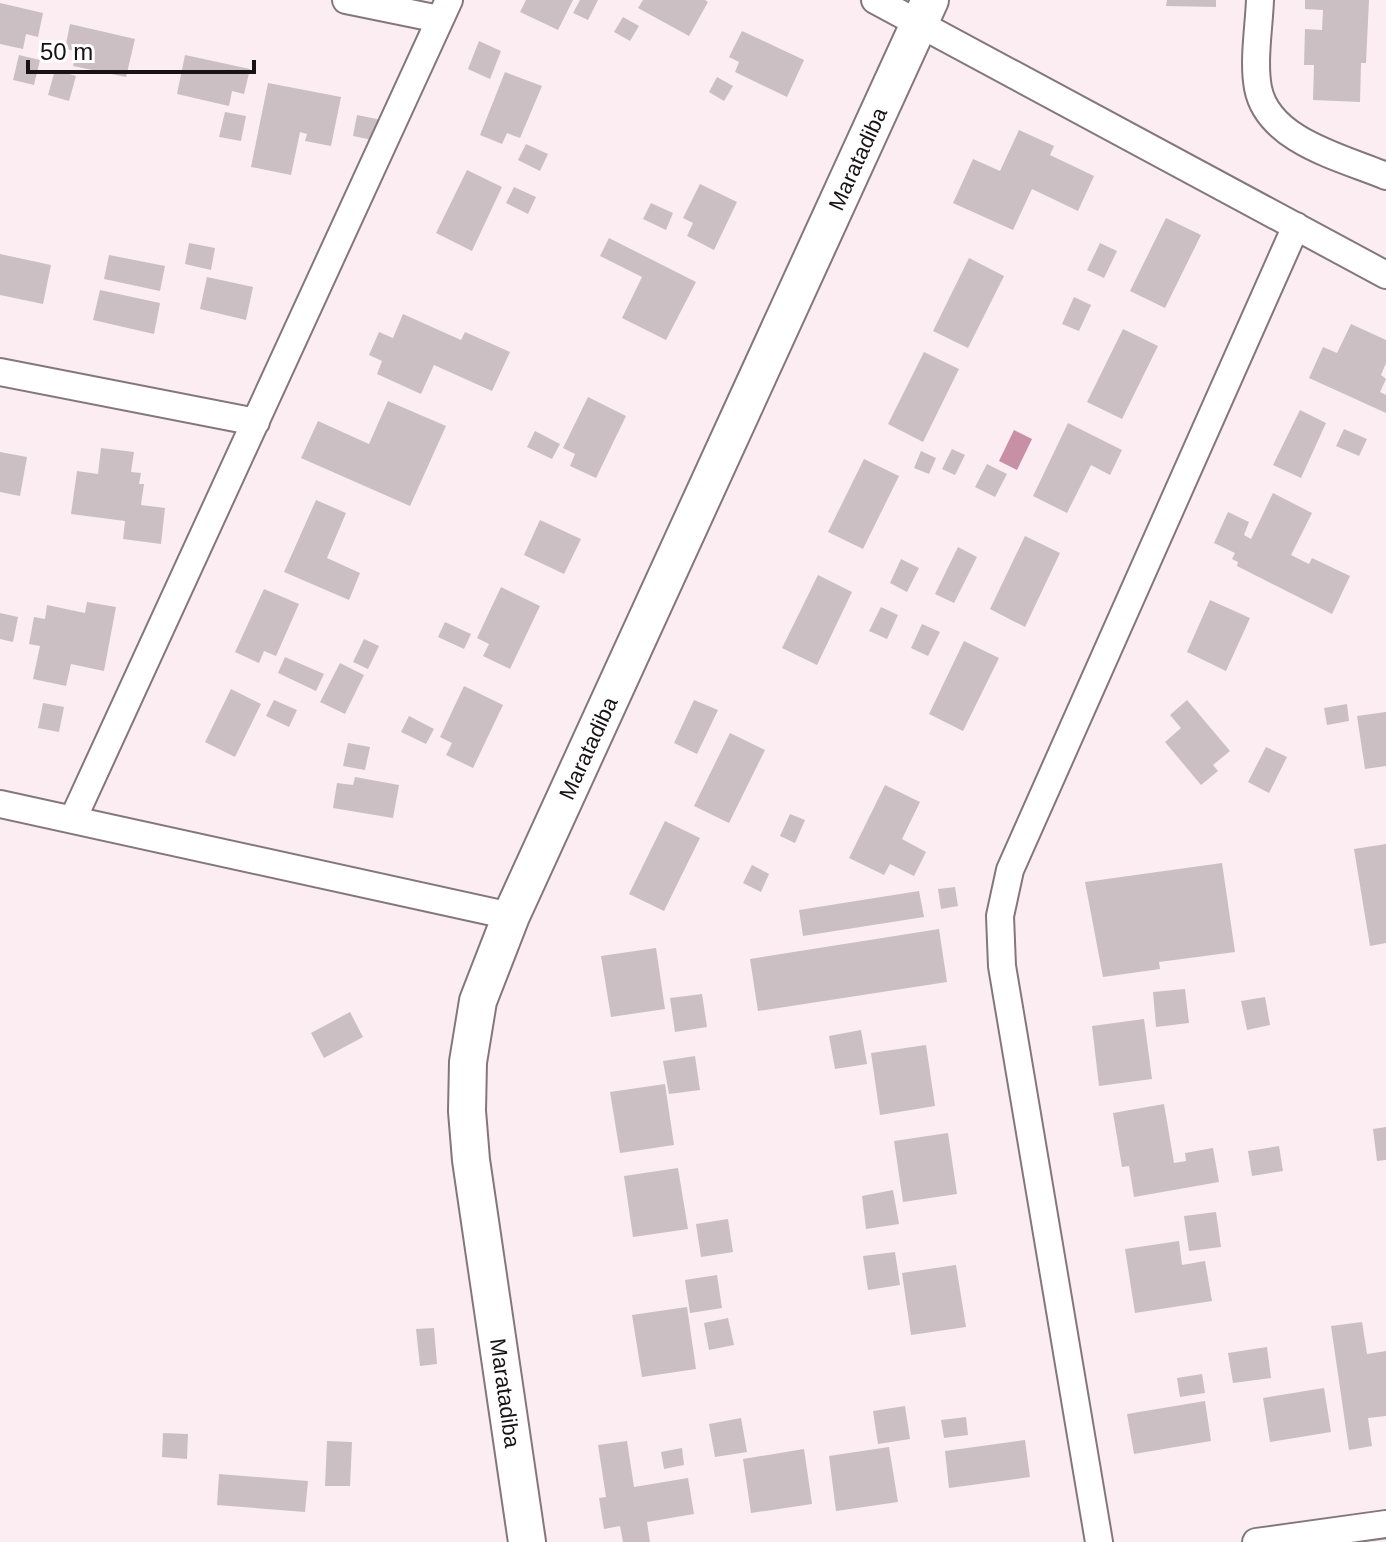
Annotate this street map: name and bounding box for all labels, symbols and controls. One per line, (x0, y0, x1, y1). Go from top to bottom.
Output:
scale bar (28, 24, 254, 74)
text: 50 m (40, 38, 93, 65)
street label: Maratadiba (823, 103, 892, 214)
street label: Maratadiba (554, 692, 622, 803)
street label: Maratadiba (485, 1337, 525, 1450)

